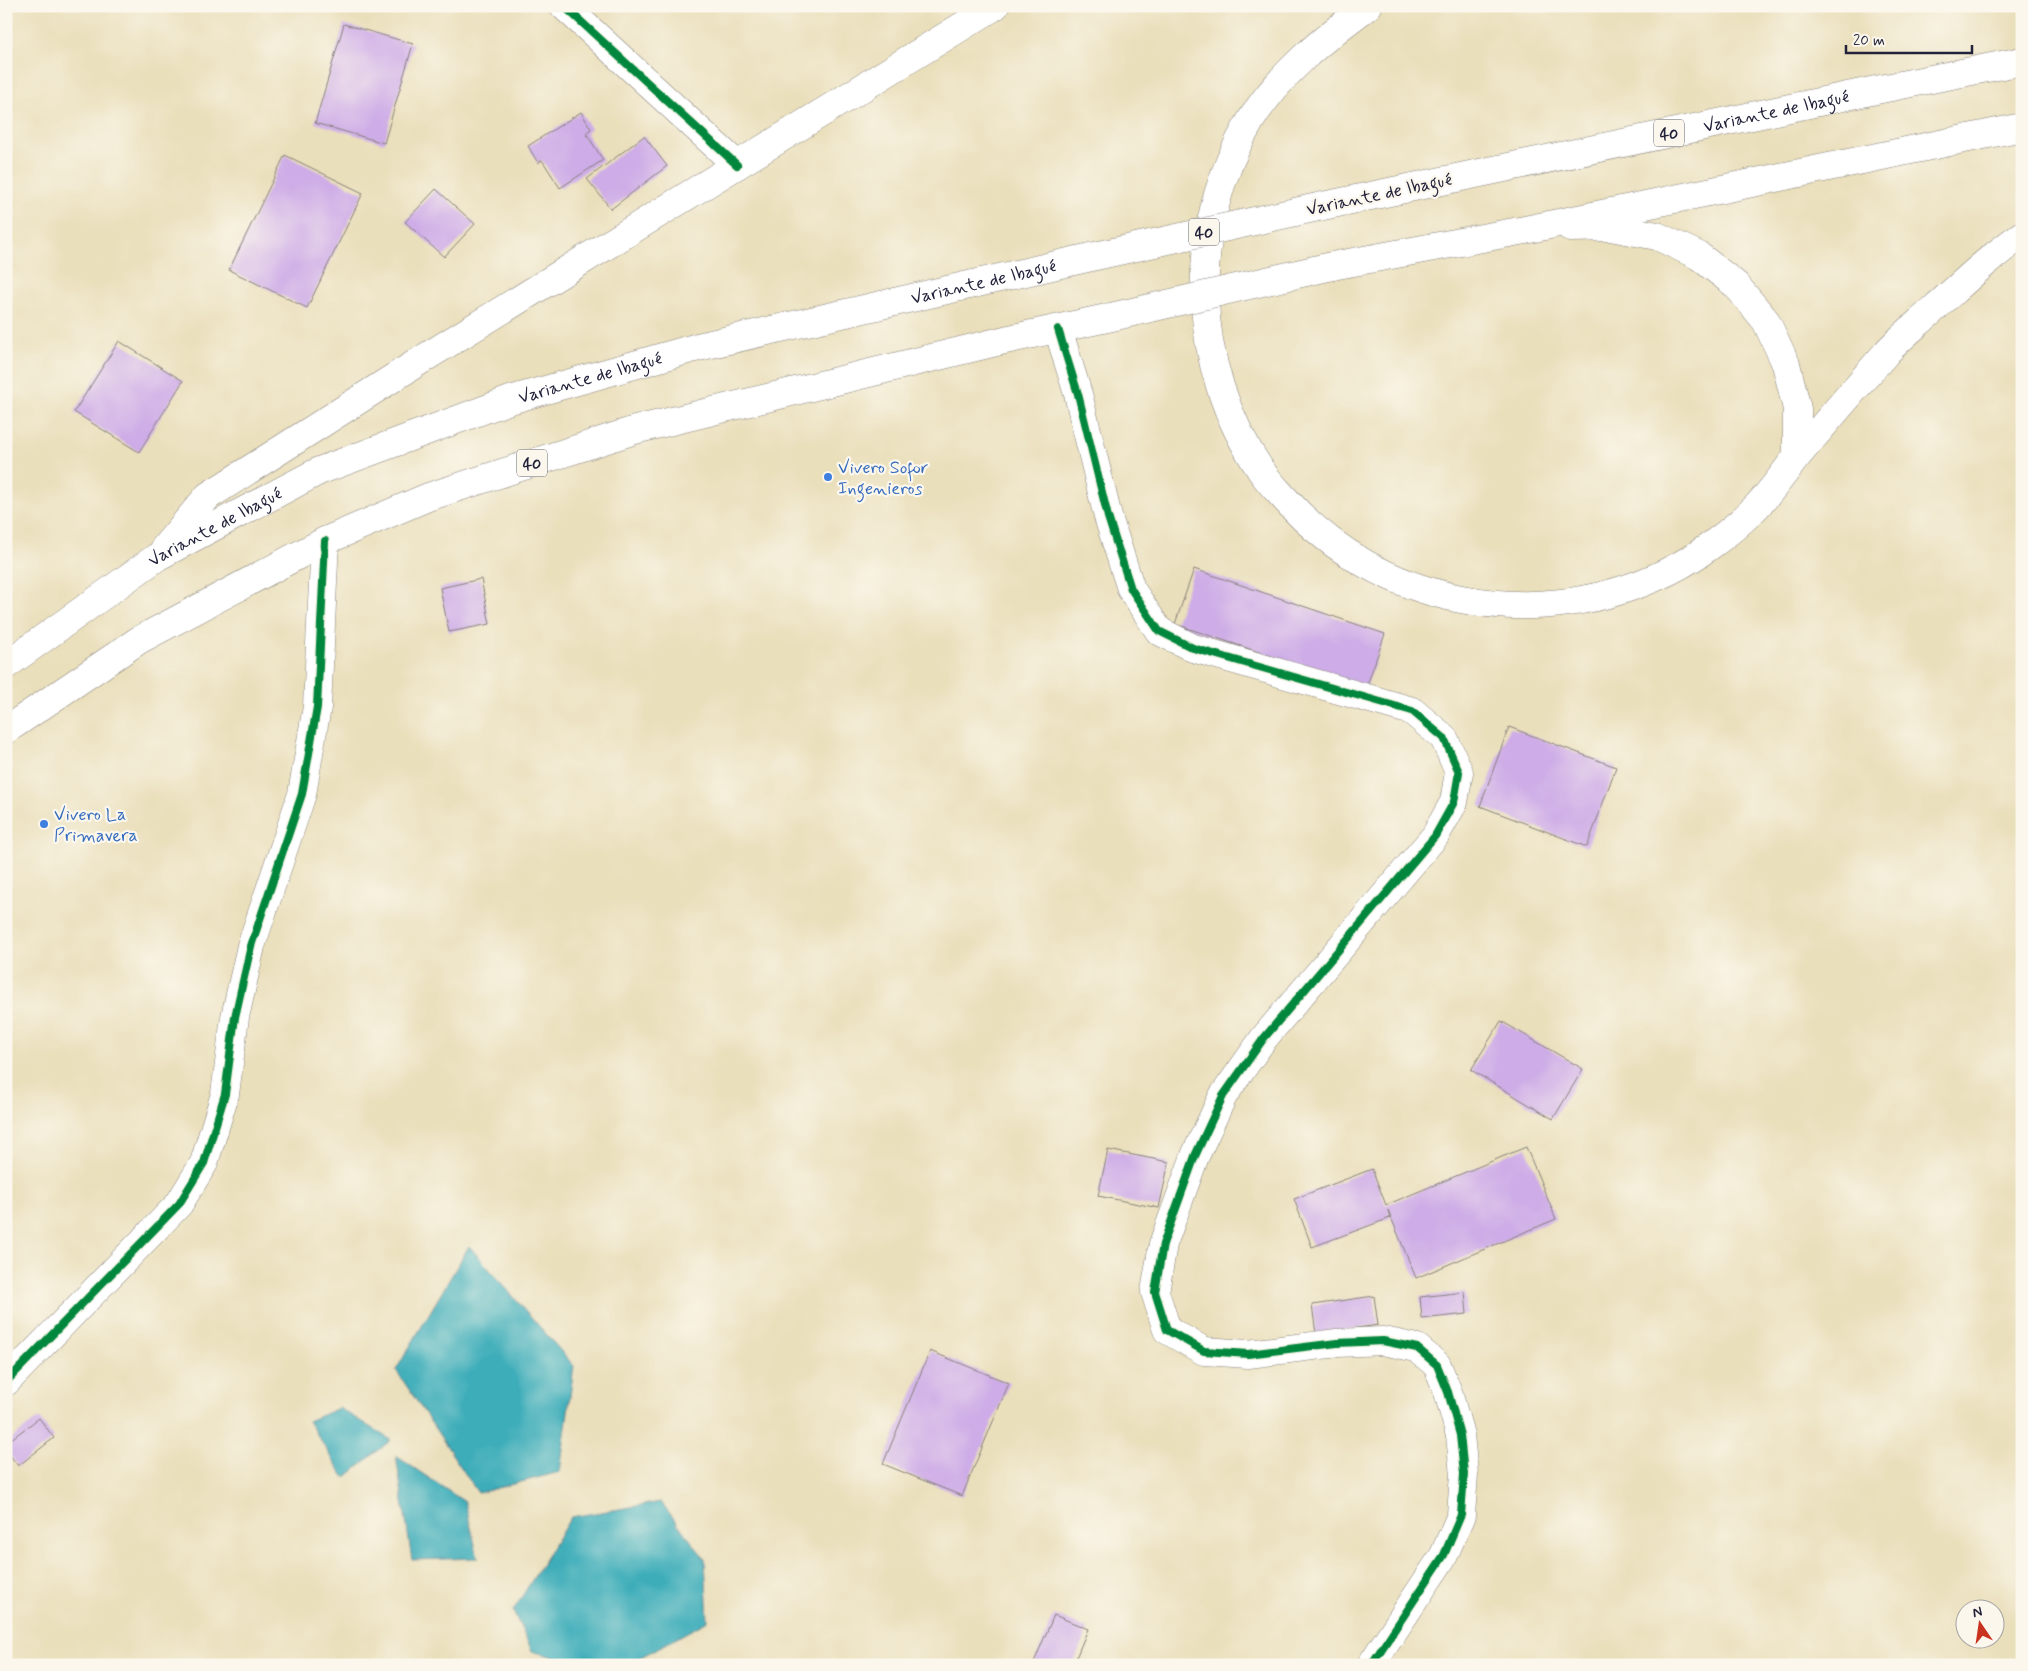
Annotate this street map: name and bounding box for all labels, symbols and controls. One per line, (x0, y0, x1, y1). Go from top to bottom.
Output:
scale bar (1846, 22, 1972, 54)
text: 20 m (1853, 31, 1885, 51)
street label: Variante de Ibagué (1701, 85, 1851, 139)
road number: 40 (1654, 120, 1684, 146)
street label: Variante de Ibagué (1304, 168, 1455, 224)
road number: 40 (1189, 218, 1219, 246)
street label: Variante de Ibagué (909, 254, 1059, 311)
street label: Variante de Ibagué (516, 347, 665, 410)
road number: 40 (517, 449, 547, 476)
place label: Vivero Sofor Ingenieros (838, 456, 929, 503)
marker: Vivero Sofor Ingenieros (822, 471, 834, 483)
street label: Variante de Ibagué (143, 482, 286, 573)
place label: Vivero La Primavera (54, 803, 138, 848)
marker: Vivero La Primavera (38, 818, 50, 830)
north arrow (1956, 1598, 2006, 1648)
text: N (1971, 1602, 1984, 1622)

